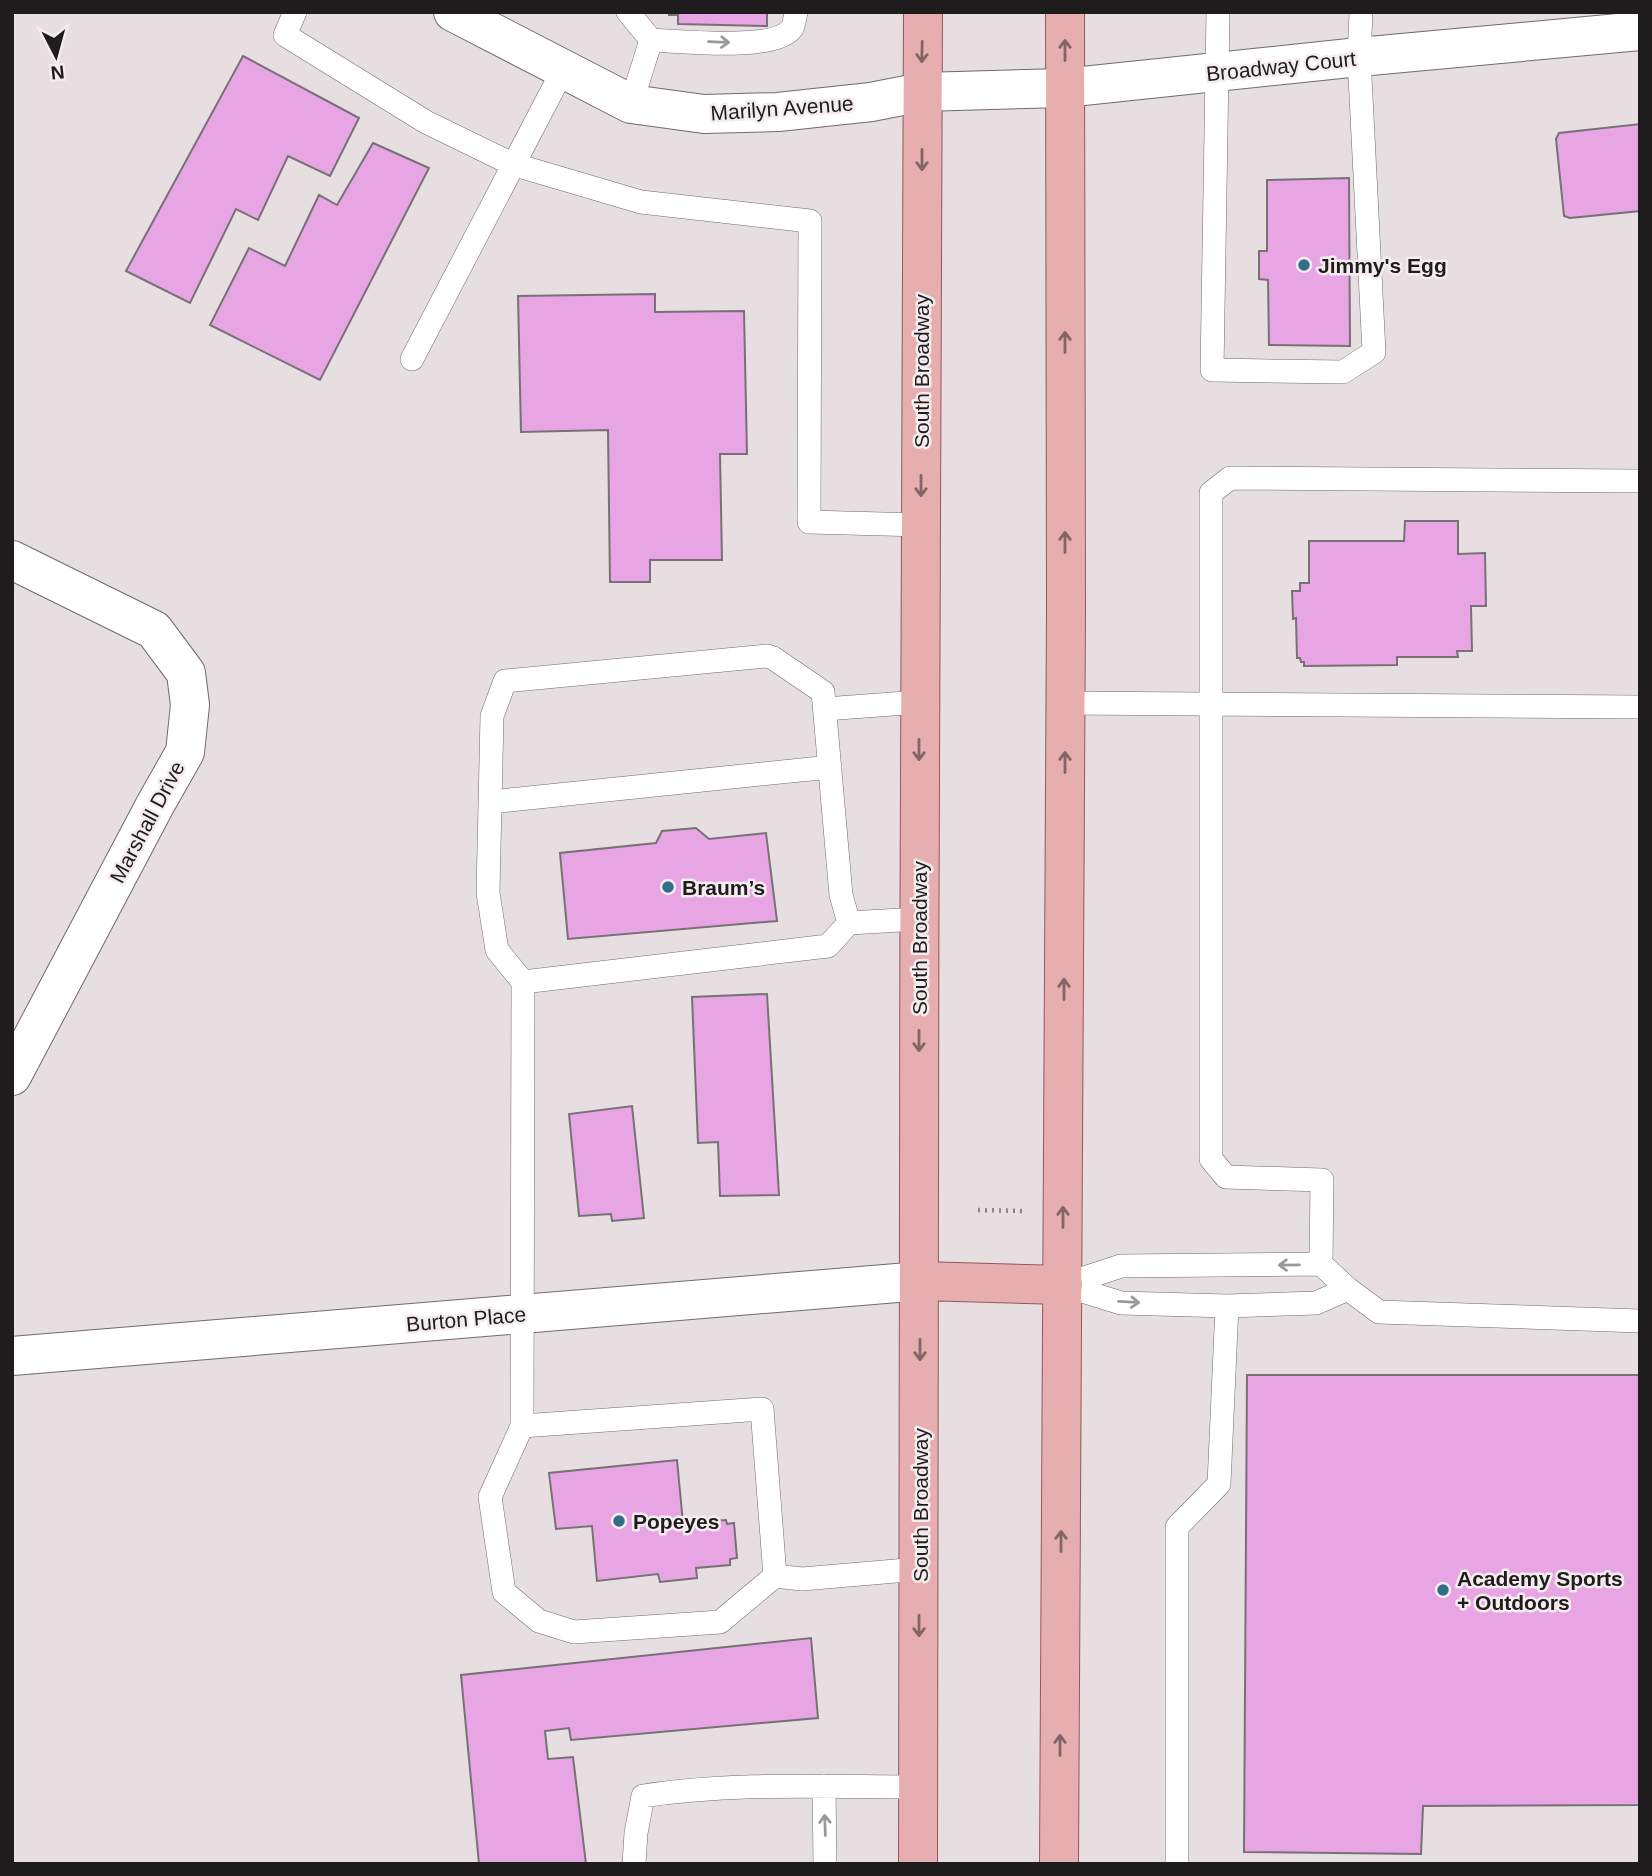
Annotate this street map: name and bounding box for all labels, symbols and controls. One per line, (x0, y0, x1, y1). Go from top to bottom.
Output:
north arrow (21, 21, 91, 91)
one-way arrow (708, 36, 731, 49)
one-way arrow (1058, 39, 1072, 62)
one-way arrow (916, 40, 929, 63)
street label: Broadway Court (1205, 47, 1357, 85)
text: N (50, 61, 66, 84)
street label: Marilyn Avenue (710, 92, 854, 124)
one-way arrow (915, 149, 929, 172)
place label: Jimmy's Egg (1318, 254, 1447, 277)
marker: Jimmy's Egg (1296, 257, 1312, 273)
street label: South Broadway (910, 293, 933, 448)
one-way arrow (1058, 331, 1072, 354)
one-way arrow (914, 474, 928, 497)
one-way arrow (1058, 531, 1072, 554)
one-way arrow (912, 738, 926, 761)
one-way arrow (1058, 750, 1072, 773)
street label: Marshall Drive (105, 757, 189, 887)
street label: South Broadway (908, 860, 931, 1015)
place label: Braum’s (682, 876, 765, 899)
marker: Braum’s (660, 879, 676, 895)
one-way arrow (1057, 978, 1071, 1001)
one-way arrow (912, 1030, 926, 1053)
one-way arrow (1056, 1205, 1070, 1228)
one-way arrow (1278, 1258, 1301, 1272)
one-way arrow (1117, 1296, 1140, 1309)
street label: Burton Place (405, 1302, 527, 1336)
one-way arrow (913, 1338, 927, 1361)
street label: South Broadway (909, 1427, 932, 1582)
place label: Popeyes (633, 1510, 719, 1533)
marker: Popeyes (611, 1513, 627, 1529)
one-way arrow (1054, 1530, 1068, 1553)
place label: Academy Sports + Outdoors (1457, 1567, 1623, 1614)
marker: Academy Sports + Outdoors (1435, 1582, 1451, 1598)
one-way arrow (912, 1614, 926, 1637)
one-way arrow (1053, 1733, 1067, 1756)
one-way arrow (819, 1814, 832, 1837)

